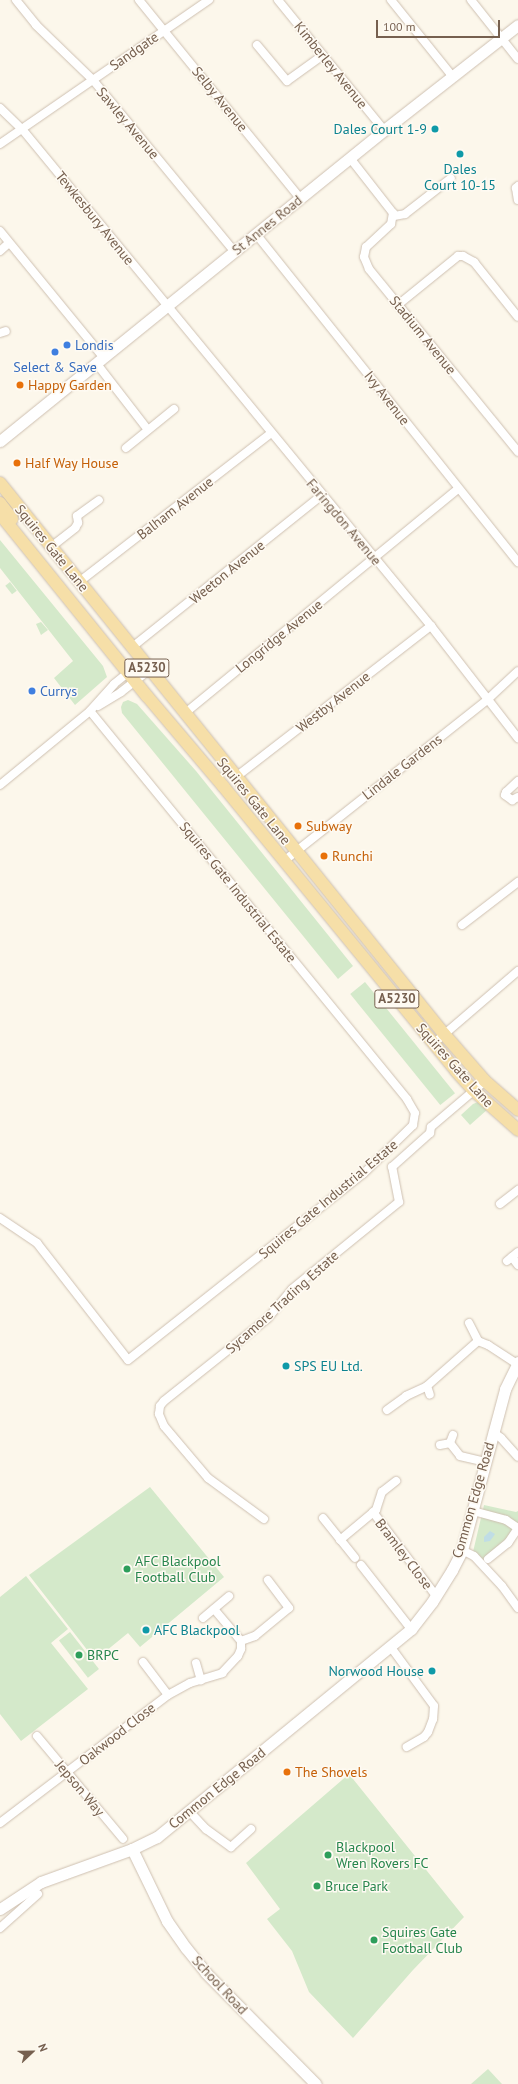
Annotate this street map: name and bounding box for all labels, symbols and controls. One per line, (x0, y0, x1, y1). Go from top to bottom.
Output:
scale bar (378, 12, 502, 38)
street label: Kimberley Avenue (290, 18, 372, 112)
text: 100 m (383, 19, 416, 34)
street label: Sandgate (106, 28, 162, 74)
street label: Selby Avenue (188, 63, 252, 135)
street label: Sawley Avenue (93, 83, 163, 163)
place label: Dales Court 1-9 (334, 121, 427, 137)
marker: Dales Court 1-9 (430, 124, 440, 134)
marker: Dales Court 10-15 (455, 149, 465, 159)
place label: Dales Court 10-15 (424, 161, 496, 194)
street label: Tewkesbury Avenue (52, 167, 138, 269)
street label: St Annes Road (228, 191, 306, 259)
street label: Stadium Avenue (386, 292, 460, 378)
place label: Londis (75, 337, 114, 353)
marker: Londis (62, 340, 72, 350)
marker: Select & Save (50, 347, 60, 357)
place label: Select & Save (13, 359, 97, 375)
street label: Ivy Avenue (360, 367, 414, 429)
place label: Happy Garden (28, 377, 112, 393)
marker: Happy Garden (15, 380, 25, 390)
place label: Half Way House (25, 455, 119, 471)
marker: Half Way House (12, 458, 22, 468)
street label: Balham Avenue (133, 473, 217, 543)
street label: Faringdon Avenue (303, 475, 385, 569)
street label: Squires Gate Lane (12, 501, 92, 595)
street label: Weeton Avenue (186, 536, 268, 608)
street label: Longridge Avenue (232, 596, 326, 676)
road number: A5230 (124, 657, 170, 679)
street label: Westby Avenue (292, 668, 374, 736)
place label: Currys (40, 683, 77, 699)
marker: Currys (27, 686, 37, 696)
street label: Lindale Gardens (359, 731, 445, 803)
street label: Squires Gate Lane (214, 754, 294, 848)
street label: Squires Gate Industrial Estate (176, 818, 300, 966)
place label: Subway (306, 818, 352, 834)
marker: Subway (293, 821, 303, 831)
place label: Runchi (332, 848, 373, 864)
marker: Runchi (319, 851, 329, 861)
road number: A5230 (374, 988, 420, 1010)
street label: Squires Gate Lane (413, 1019, 497, 1111)
street label: Squires Gate Industrial Estate (255, 1136, 401, 1262)
street label: Sycamore Trading Estate (222, 1247, 342, 1357)
place label: SPS EU Ltd. (294, 1358, 363, 1374)
marker: SPS EU Ltd. (281, 1361, 291, 1371)
street label: Common Edge Road (448, 1440, 498, 1560)
street label: Bramley Close (372, 1515, 436, 1593)
place label: AFC Blackpool Football Club (135, 1553, 221, 1586)
marker: AFC Blackpool Football Club (122, 1564, 132, 1574)
place label: AFC Blackpool (154, 1622, 240, 1638)
marker: AFC Blackpool (141, 1625, 151, 1635)
place label: BRPC (87, 1647, 119, 1663)
marker: BRPC (74, 1650, 84, 1660)
place label: Norwood House (328, 1663, 424, 1679)
marker: Norwood House (427, 1666, 437, 1676)
street label: Oakwood Close (75, 1699, 159, 1769)
street label: Common Edge Road (165, 1744, 269, 1832)
street label: Jepson Way (52, 1757, 108, 1819)
place label: The Shovels (295, 1764, 367, 1780)
marker: The Shovels (282, 1767, 292, 1777)
place label: Blackpool Wren Rovers FC (336, 1839, 429, 1872)
marker: Blackpool Wren Rovers FC (323, 1850, 333, 1860)
place label: Bruce Park (325, 1878, 388, 1894)
marker: Bruce Park (312, 1881, 322, 1891)
place label: Squires Gate Football Club (382, 1924, 463, 1956)
marker: Squires Gate Football Club (369, 1935, 379, 1945)
street label: School Road (189, 1952, 251, 2018)
north arrow (12, 2032, 52, 2072)
text: N (35, 2042, 51, 2053)

